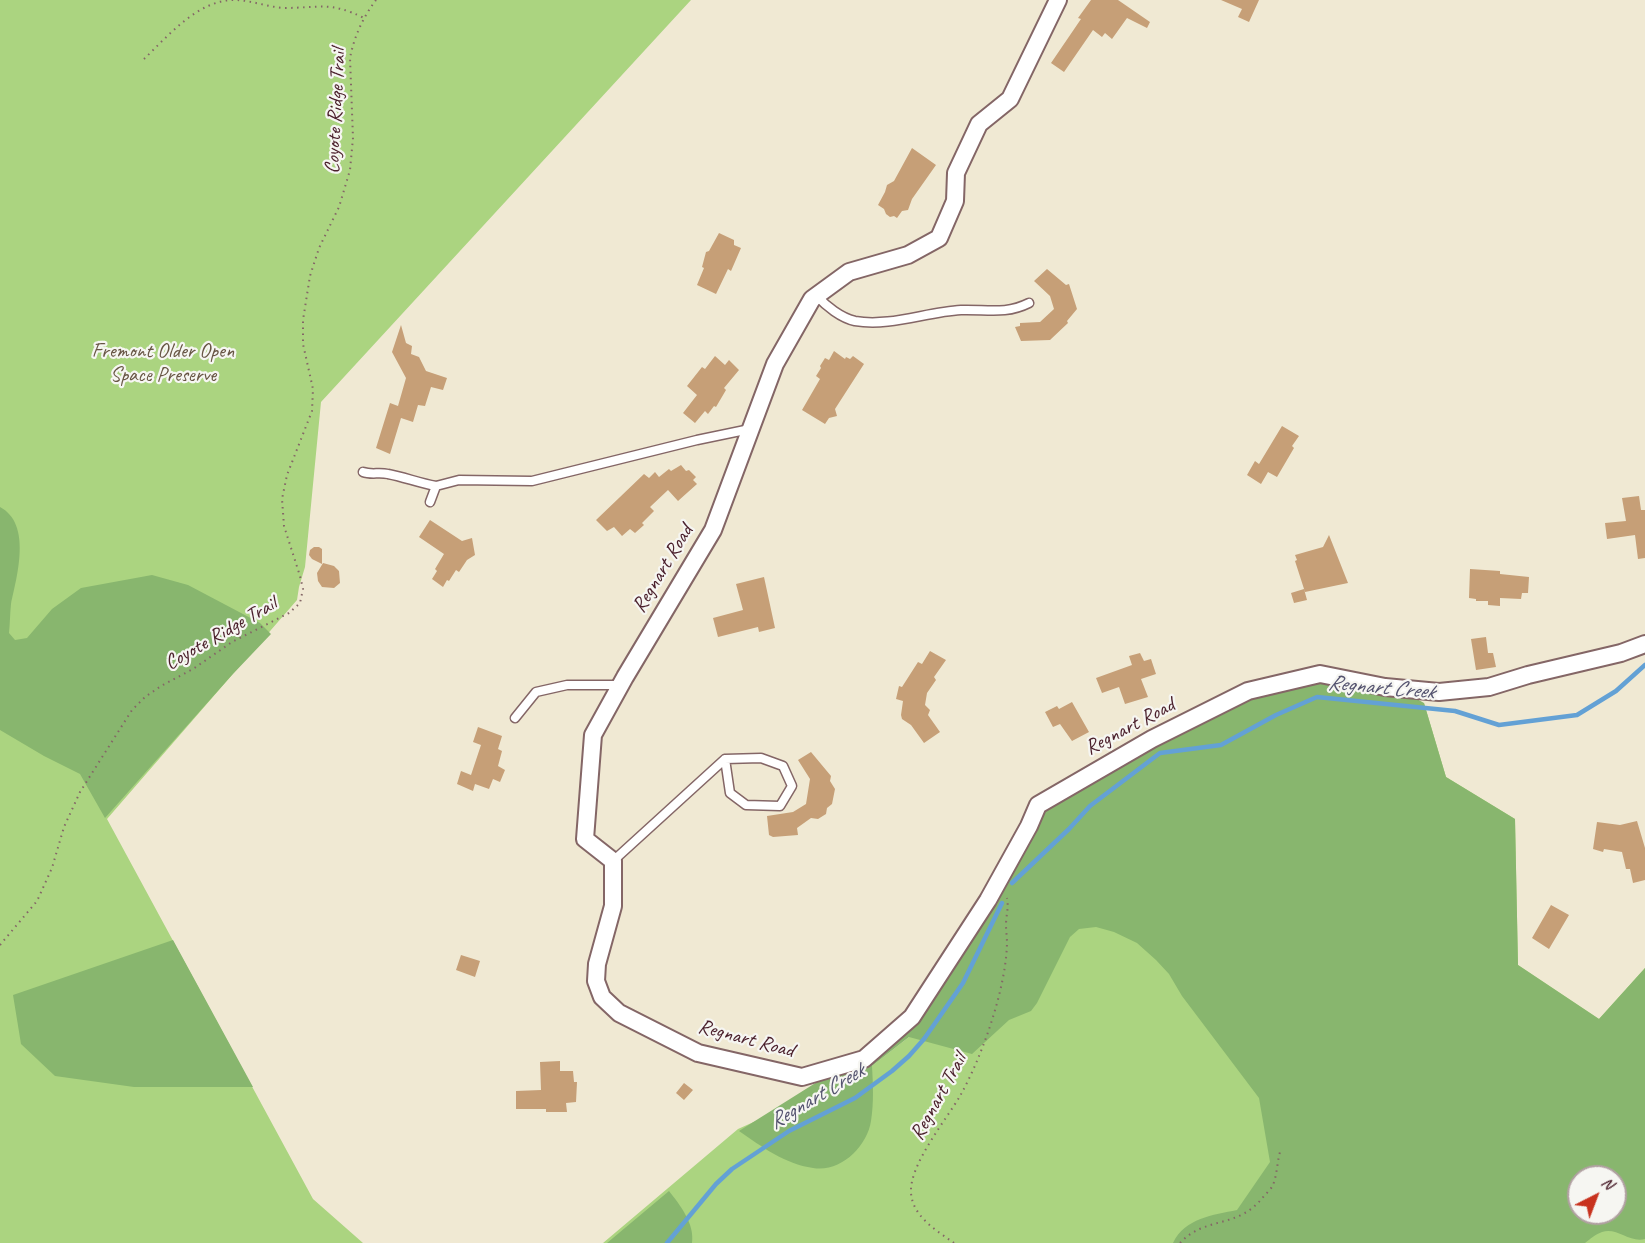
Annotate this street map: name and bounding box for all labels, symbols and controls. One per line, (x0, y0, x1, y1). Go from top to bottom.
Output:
street label: Coyote Ridge Trail (320, 48, 352, 174)
park label: Fremont Older Open Space Preserve (92, 338, 234, 388)
street label: Regnart Road (627, 521, 699, 617)
street label: Coyote Ridge Trail (160, 592, 282, 676)
water label: Regnart Creek (1327, 670, 1435, 706)
street label: Regnart Road (1081, 693, 1179, 761)
street label: Regnart Road (695, 1014, 797, 1064)
street label: Regnart Trail (905, 1049, 973, 1145)
water label: Regnart Creek (765, 1058, 869, 1136)
north arrow (1567, 1165, 1627, 1225)
text: N (1597, 1172, 1618, 1194)

